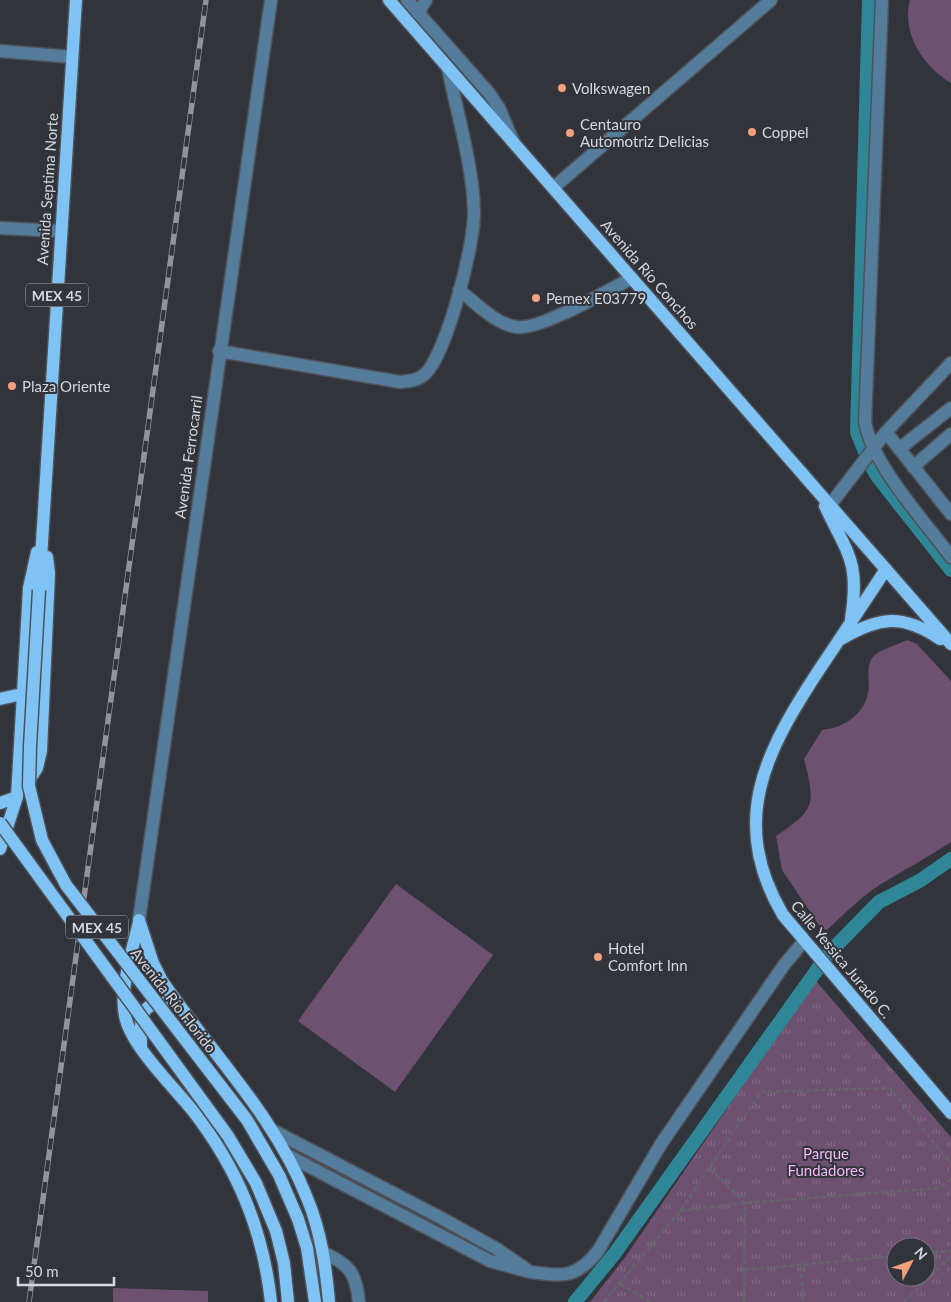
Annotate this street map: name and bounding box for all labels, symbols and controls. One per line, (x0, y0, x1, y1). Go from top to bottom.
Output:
place label: Volkswagen (572, 79, 650, 97)
marker: Volkswagen (556, 82, 568, 94)
street label: Avenida Septima Norte (33, 112, 61, 266)
place label: Centauro Automotriz Delicias (580, 115, 709, 150)
place label: Coppel (762, 123, 809, 141)
marker: Coppel (746, 126, 758, 138)
marker: Centauro Automotriz Delicias (564, 127, 576, 139)
street label: Avenida Río Conchos (598, 216, 702, 332)
road number: MEX 45 (26, 284, 88, 306)
place label: Pemex E03779 (546, 289, 646, 307)
marker: Pemex E03779 (530, 292, 542, 304)
place label: Plaza Oriente (22, 377, 110, 395)
marker: Plaza Oriente (6, 380, 18, 392)
street label: Avenida Ferrocarril (170, 394, 206, 520)
street label: Calle Yessica Jurado C. (788, 897, 896, 1021)
road number: MEX 45 (66, 916, 128, 939)
place label: Hotel Comfort Inn (608, 939, 688, 974)
street label: Avenida Río Florido (127, 944, 221, 1056)
marker: Hotel Comfort Inn (592, 951, 604, 963)
park label: Parque Fundadores (788, 1144, 864, 1179)
north arrow (886, 1237, 936, 1287)
text: N (911, 1243, 931, 1263)
scale bar (18, 1254, 114, 1286)
text: 50 m (25, 1262, 59, 1280)

